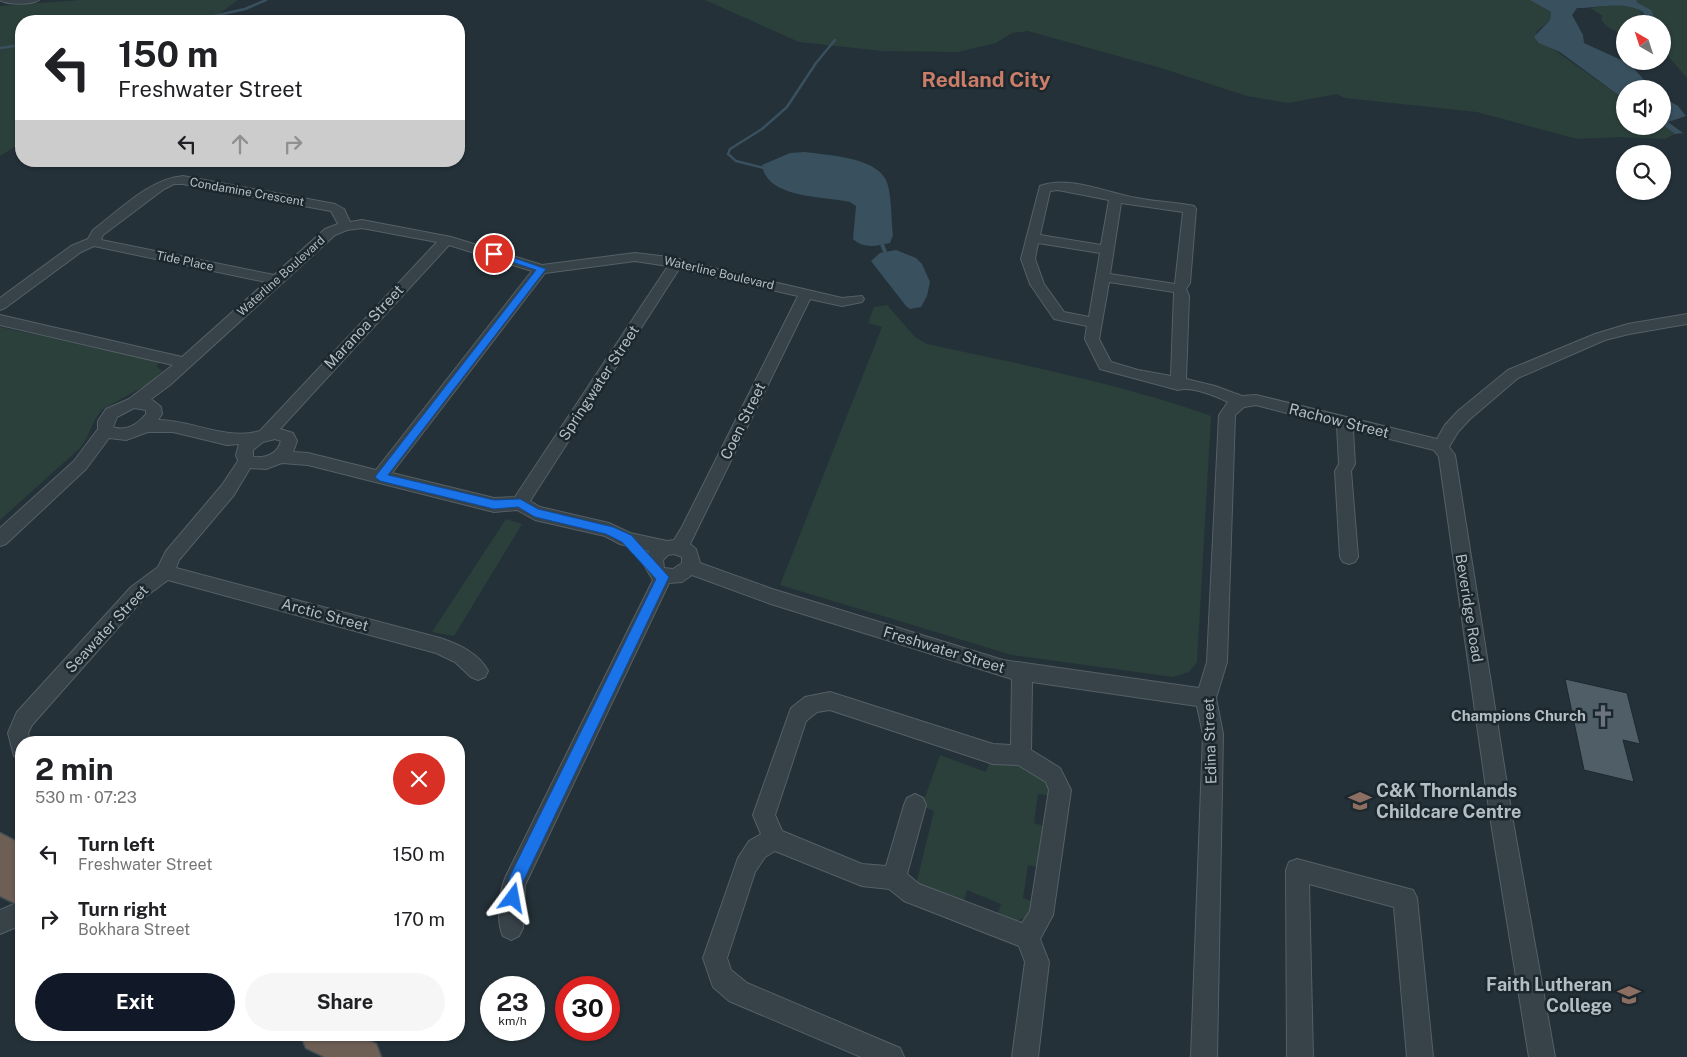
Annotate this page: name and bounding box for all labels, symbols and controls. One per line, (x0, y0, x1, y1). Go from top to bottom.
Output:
north arrow (1616, 15, 1671, 70)
map controls (1616, 15, 1671, 200)
text: 150 m (118, 34, 218, 75)
icon: left (35, 35, 100, 100)
district label: Redland City (921, 67, 1051, 92)
text: Freshwater Street (118, 76, 303, 102)
button: sound (1616, 80, 1671, 135)
icon: left (173, 130, 201, 158)
icon: ahead (226, 130, 254, 158)
icon: right (279, 130, 307, 158)
button: search (1616, 145, 1671, 200)
street label: Condamine Crescent (189, 175, 306, 209)
street label: Waterline Boulevard (234, 233, 328, 319)
pin (473, 233, 515, 275)
icon: arrive (480, 240, 508, 268)
street label: Tide Place (155, 248, 215, 274)
street label: Waterline Boulevard (663, 254, 775, 292)
street label: Maranoa Street (321, 281, 407, 372)
street label: Springwater Street (555, 322, 642, 443)
street label: Coen Street (717, 379, 769, 462)
street label: Rachow Street (1287, 400, 1391, 441)
street label: Beveridge Road (1453, 553, 1486, 663)
street label: Seawater Street (62, 581, 152, 676)
street label: Arctic Street (280, 595, 371, 634)
street label: Freshwater Street (881, 623, 1007, 676)
street label: Edina Street (1199, 697, 1220, 785)
church icon: Champions Church (1590, 703, 1616, 729)
place label: Champions Church (1451, 707, 1586, 724)
text: 2 min (35, 751, 114, 787)
button: close (393, 753, 445, 805)
place label: C&K Thornlands Childcare Centre (1376, 780, 1522, 822)
text: 530 m · 07:23 (35, 788, 137, 807)
school or university icon: C&K Thornlands Childcare Centre (1347, 788, 1373, 814)
text: Turn left (78, 833, 155, 855)
icon: left (35, 840, 63, 868)
text: 150 m (392, 843, 445, 865)
text: Freshwater Street (78, 855, 212, 874)
position arrow (486, 871, 538, 923)
text: Turn right (78, 898, 167, 920)
icon: right (35, 905, 63, 933)
text: 170 m (394, 908, 445, 930)
text: Bokhara Street (78, 920, 190, 939)
button: Exit (35, 973, 235, 1031)
button: Share (245, 973, 445, 1031)
place label: Faith Lutheran College (1486, 974, 1612, 1016)
speed limit sign: 30 (555, 976, 620, 1041)
school or university icon: Faith Lutheran College (1616, 982, 1642, 1008)
text: 23 (496, 987, 529, 1017)
text: km/h (498, 1014, 527, 1028)

